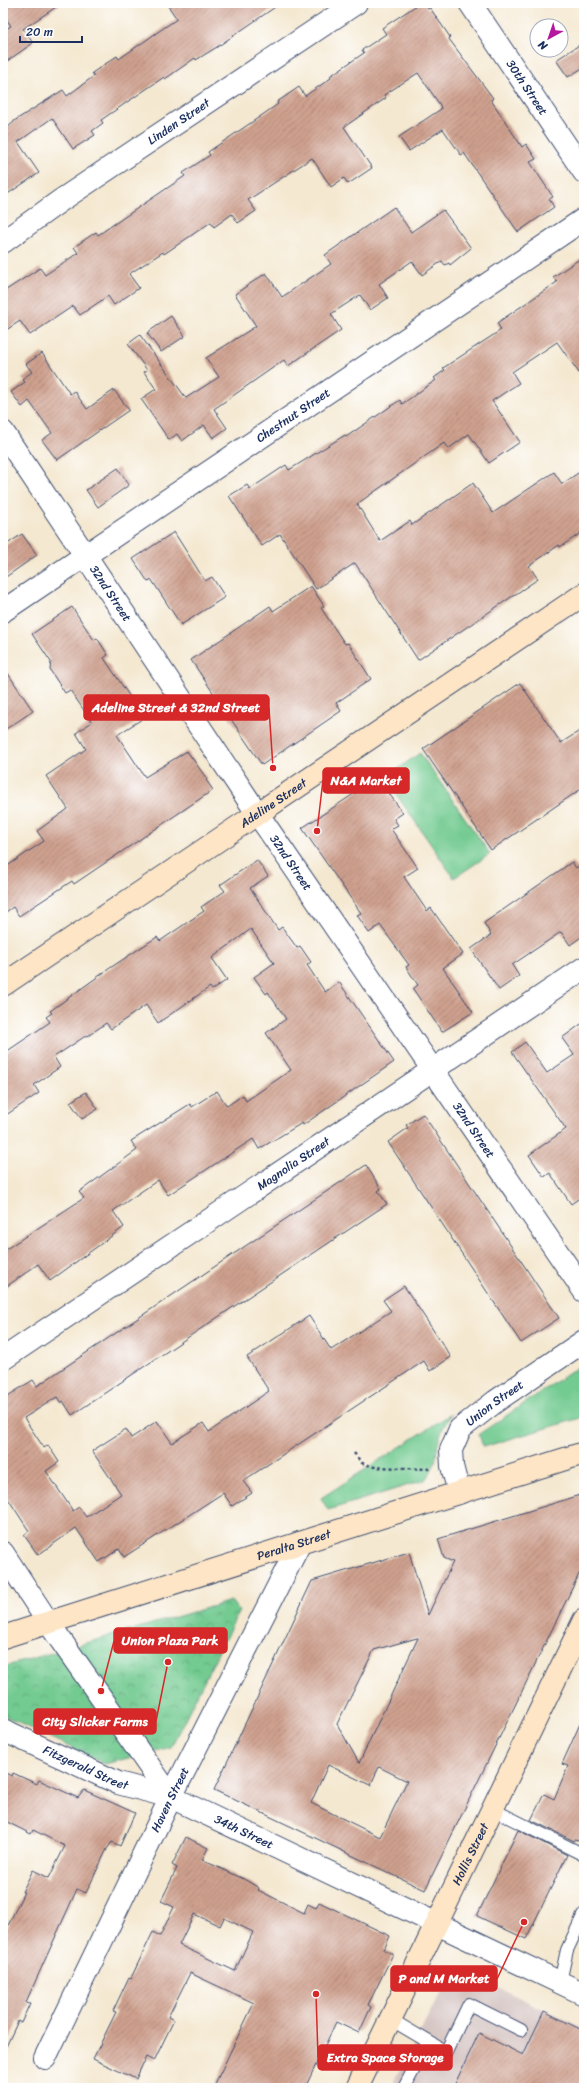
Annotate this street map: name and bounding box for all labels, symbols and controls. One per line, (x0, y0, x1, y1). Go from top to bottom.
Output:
scale bar (20, 18, 82, 44)
north arrow (529, 18, 569, 58)
text: 20 m (26, 21, 53, 43)
text: N (534, 35, 553, 56)
street label: 30th Street (500, 55, 554, 120)
street label: Linden Street (143, 92, 216, 151)
street label: Chestnut Street (251, 382, 335, 448)
street label: 32nd Street (84, 561, 138, 626)
callout: Adeline Street & 32nd Street (84, 695, 269, 720)
text: Adeline Street & 32nd Street (91, 696, 261, 719)
callout: N&A Market (323, 768, 409, 793)
text: N&A Market (330, 769, 402, 792)
street label: Adeline Street (234, 772, 313, 834)
street label: 32nd Street (264, 830, 318, 895)
street label: 32nd Street (447, 1097, 501, 1163)
street label: Magnolia Street (252, 1130, 336, 1196)
street label: Union Street (461, 1374, 528, 1432)
street label: Peralta Street (254, 1522, 335, 1567)
callout: Union Plaza Park (114, 1628, 227, 1653)
text: Union Plaza Park (122, 1629, 218, 1652)
callout: City Slicker Farms (34, 1709, 156, 1734)
text: City Slicker Farms (41, 1710, 148, 1733)
street label: Fitzgerald Street (39, 1739, 132, 1797)
street label: Haven Street (145, 1763, 195, 1836)
street label: 34th Street (210, 1808, 277, 1855)
street label: Hollis Street (446, 1818, 496, 1889)
callout: P and M Market (391, 1966, 497, 1991)
text: P and M Market (398, 1967, 490, 1990)
callout: Extra Space Storage (318, 2045, 452, 2070)
text: Extra Space Storage (326, 2046, 444, 2069)

